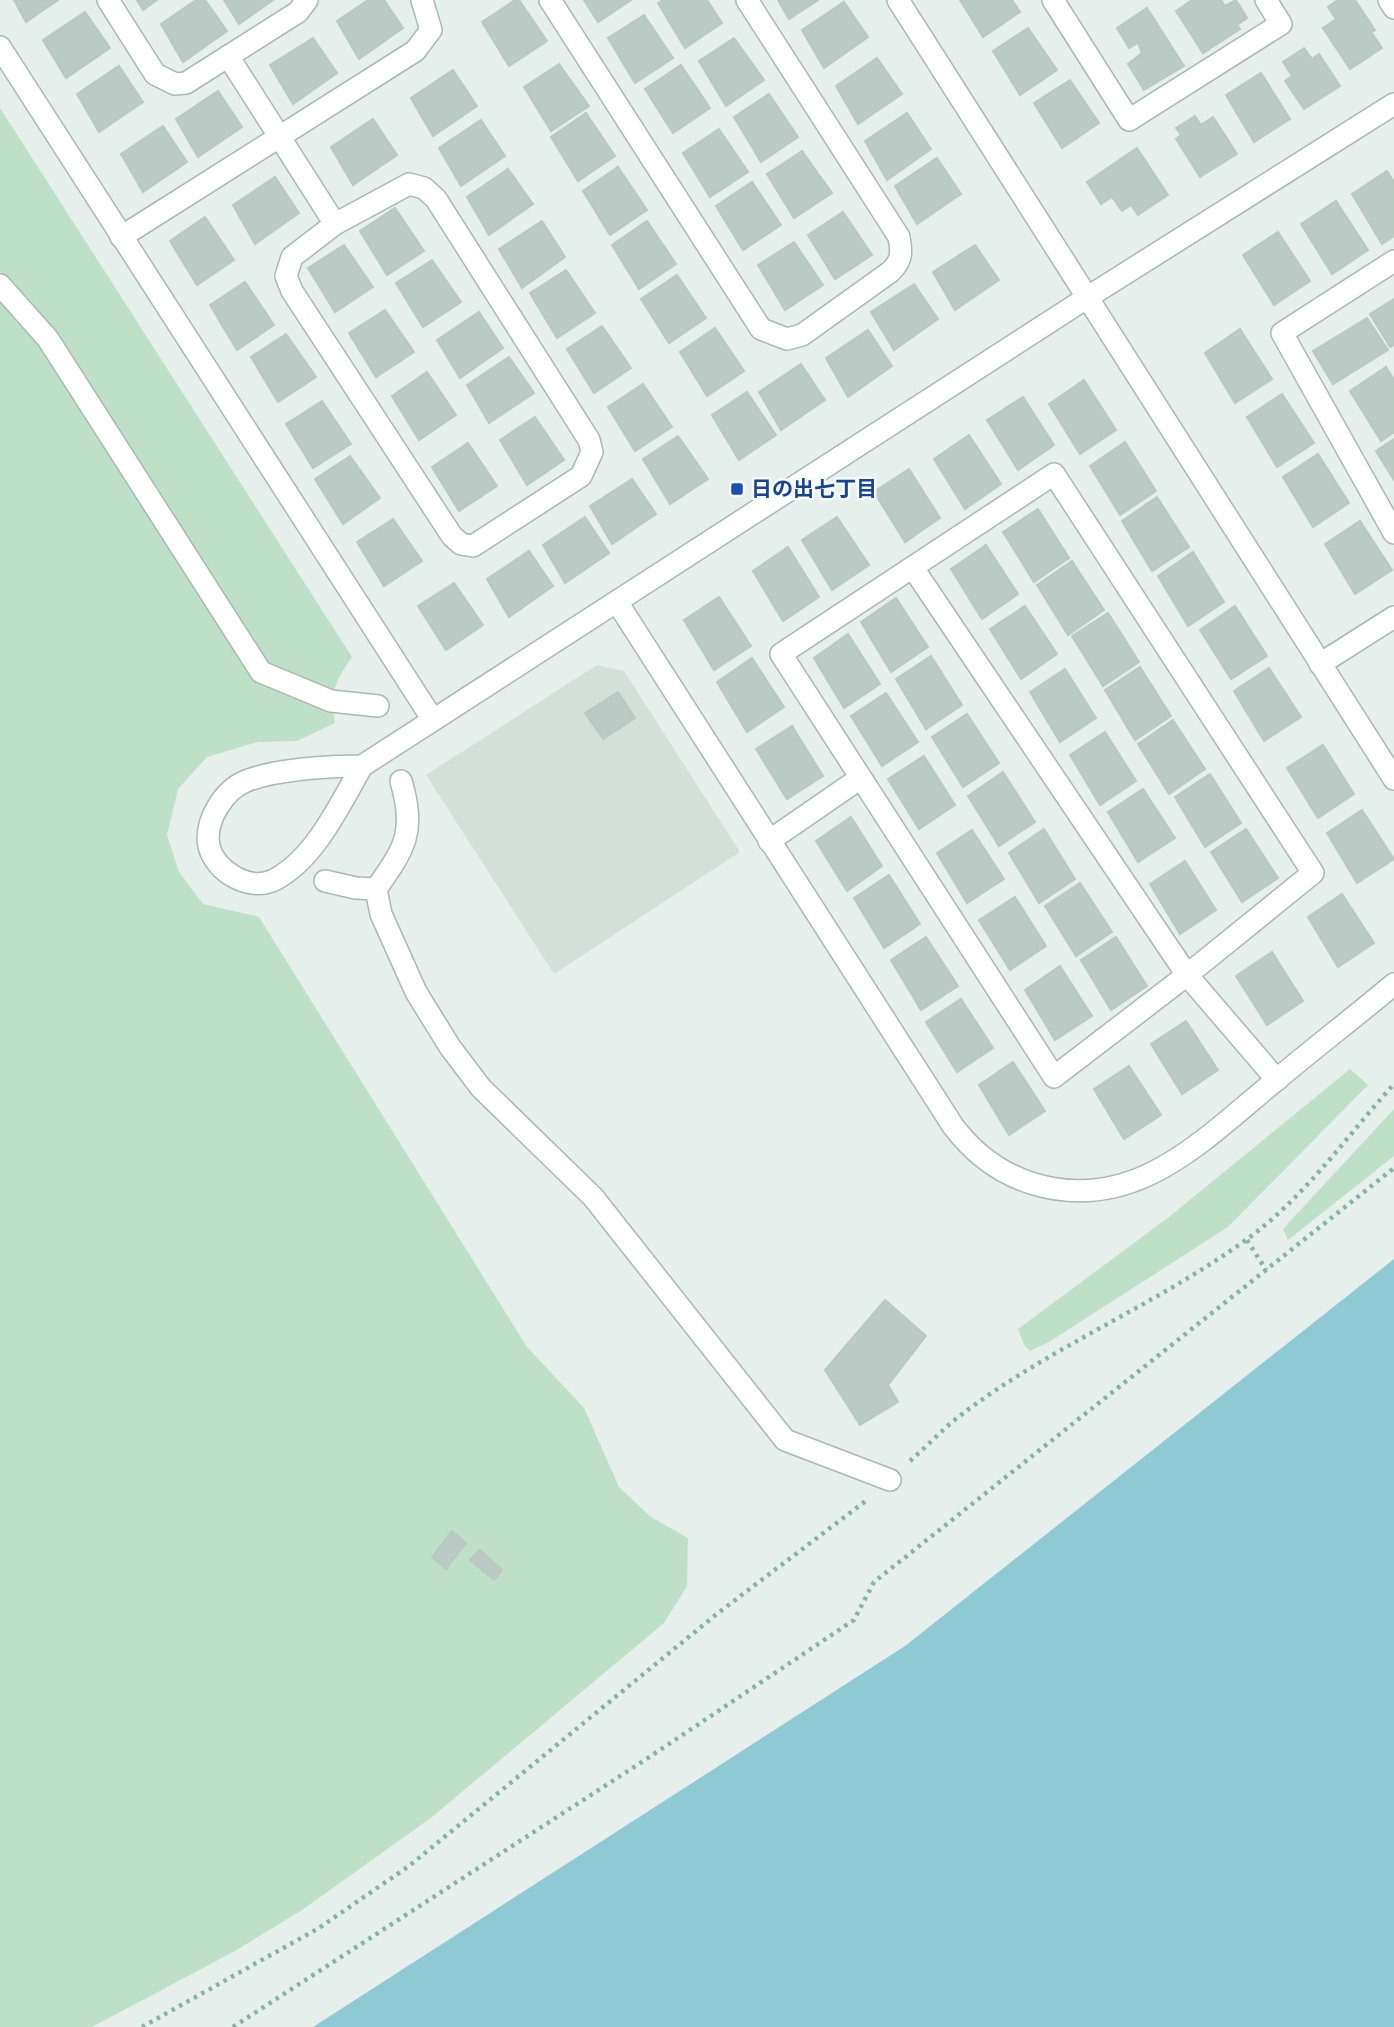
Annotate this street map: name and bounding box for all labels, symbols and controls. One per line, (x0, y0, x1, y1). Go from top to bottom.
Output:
place label: 日の出七丁目 (751, 476, 877, 502)
marker: 日の出七丁目 (729, 481, 745, 497)

